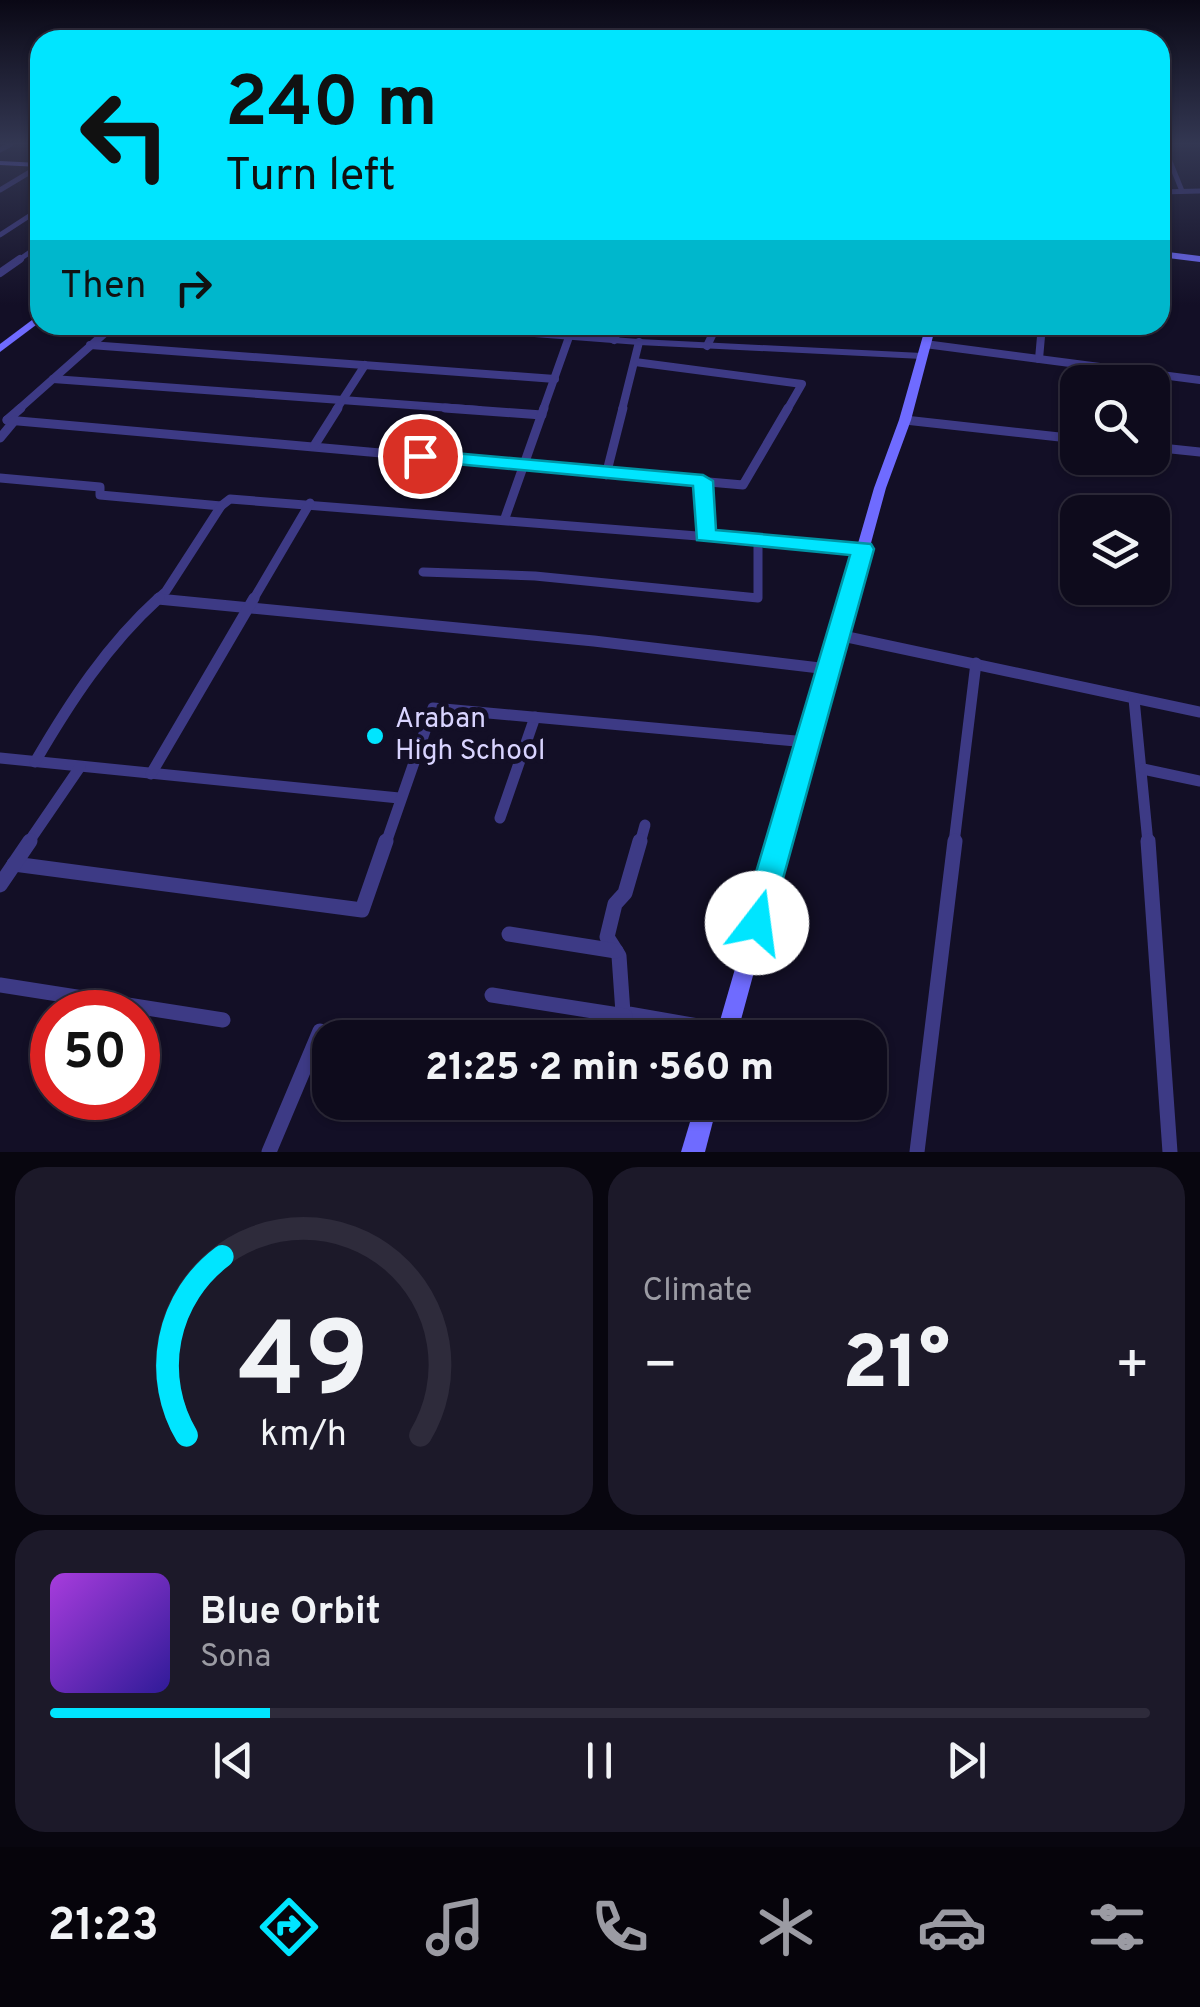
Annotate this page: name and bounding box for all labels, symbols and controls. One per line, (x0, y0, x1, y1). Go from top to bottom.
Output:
text: 240 m (225, 62, 438, 151)
icon: left (60, 70, 190, 200)
text: Turn left (225, 149, 396, 206)
icon: right (166, 260, 221, 315)
text: Then (60, 263, 146, 312)
map controls (1060, 365, 1170, 605)
button: search (1060, 365, 1170, 475)
pin (378, 414, 463, 499)
icon: arrive (393, 429, 448, 484)
button: layers (1060, 495, 1170, 605)
place label: Araban High School (395, 702, 545, 770)
marker: Araban High School (364, 725, 386, 747)
position arrow (705, 871, 809, 975)
speed limit sign: 50 (30, 990, 160, 1120)
text: 21:25 · 2 min · 560 m (425, 1045, 774, 1094)
text: Climate (643, 1272, 752, 1312)
text: 49 (238, 1301, 369, 1433)
text: 21° (842, 1320, 950, 1415)
text: − (643, 1333, 678, 1403)
text: + (1115, 1333, 1150, 1403)
text: km/h (260, 1413, 347, 1459)
text: Blue Orbit (200, 1589, 381, 1638)
text: Sona (200, 1638, 271, 1678)
icon: previous (206, 1733, 261, 1788)
icon: pause (572, 1733, 627, 1788)
icon: next (939, 1733, 994, 1788)
icon: directions (254, 1892, 324, 1962)
icon: music (420, 1892, 490, 1962)
icon: phone (585, 1892, 655, 1962)
icon: climate (751, 1892, 821, 1962)
icon: car (917, 1892, 987, 1962)
icon: filters (1082, 1892, 1152, 1962)
text: 21:23 (48, 1899, 159, 1956)

